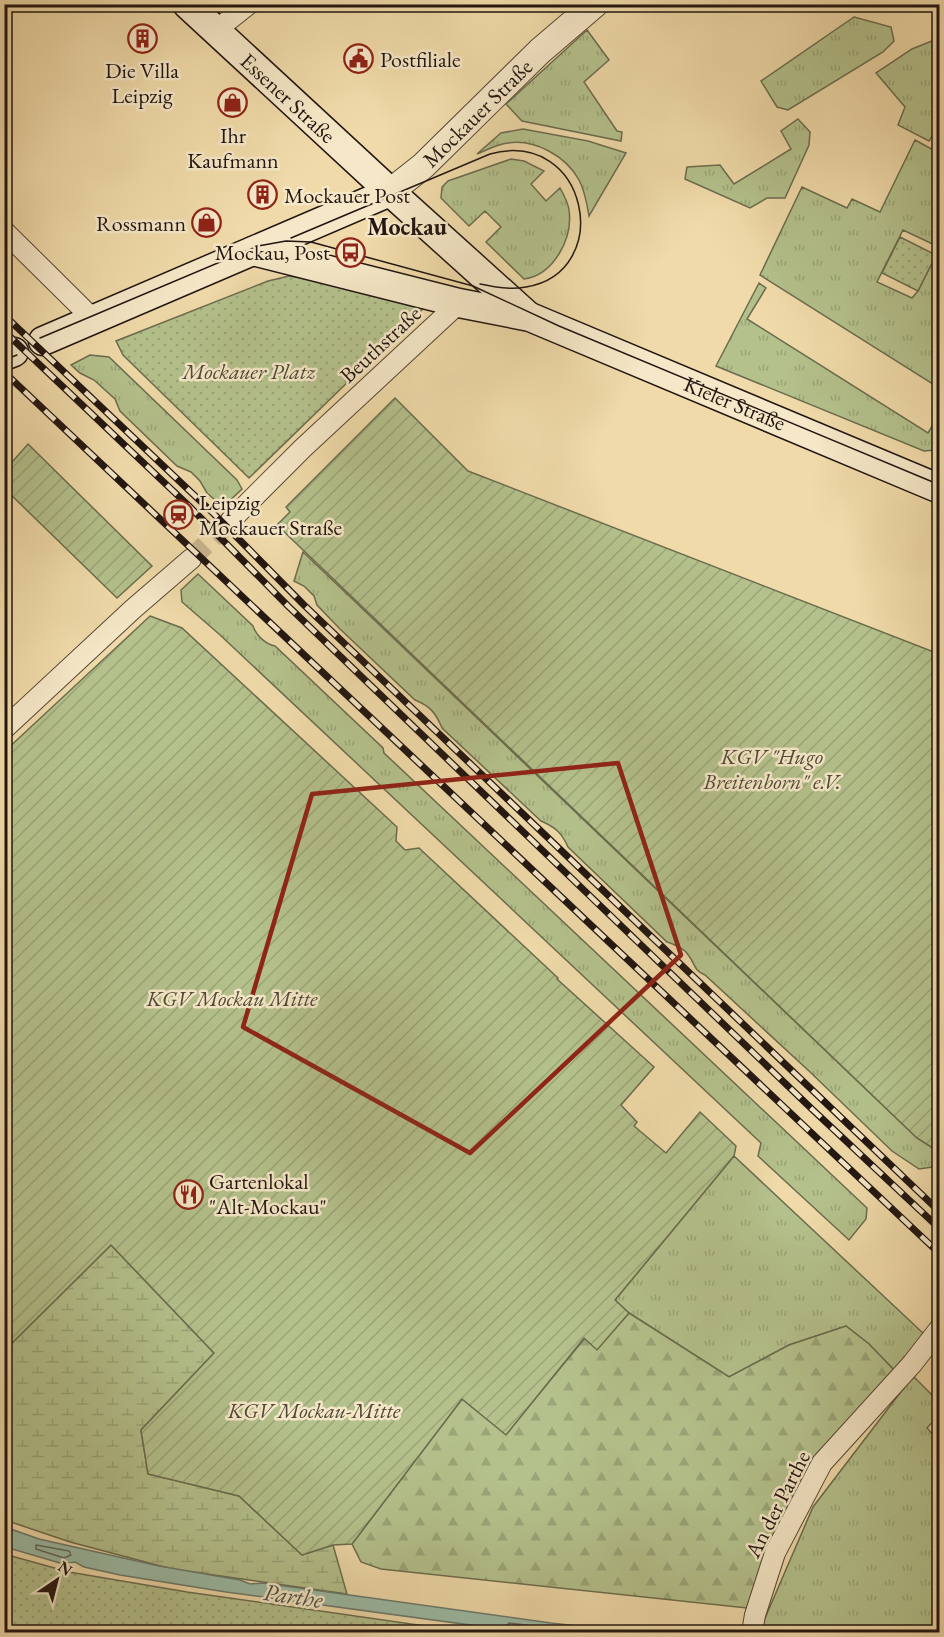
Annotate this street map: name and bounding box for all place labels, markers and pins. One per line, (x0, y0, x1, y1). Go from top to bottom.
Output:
building icon: Die Villa Leipzig (126, 22, 158, 54)
public building icon: Postfiliale (343, 43, 375, 75)
place label: Postfiliale (380, 45, 461, 74)
place label: Die Villa Leipzig (105, 56, 179, 110)
shop icon: Ihr Kaufmann (217, 87, 249, 119)
place label: Ihr Kaufmann (187, 121, 279, 175)
building icon: Mockauer Post (247, 179, 279, 211)
place label: Mockauer Post (284, 181, 410, 210)
shop icon: Rossmann (191, 207, 223, 239)
place label: Rossmann (96, 209, 186, 238)
bus stop icon: Mockau, Post (335, 236, 367, 268)
place label: Mockau, Post (215, 238, 330, 267)
place label: Leipzig Mockauer Straße (199, 488, 343, 542)
station icon: Leipzig Mockauer Straße (162, 499, 194, 531)
place label: Gartenlokal "Alt-Mockau" (209, 1167, 327, 1221)
restaurant icon: Gartenlokal "Alt-Mockau" (172, 1178, 204, 1210)

